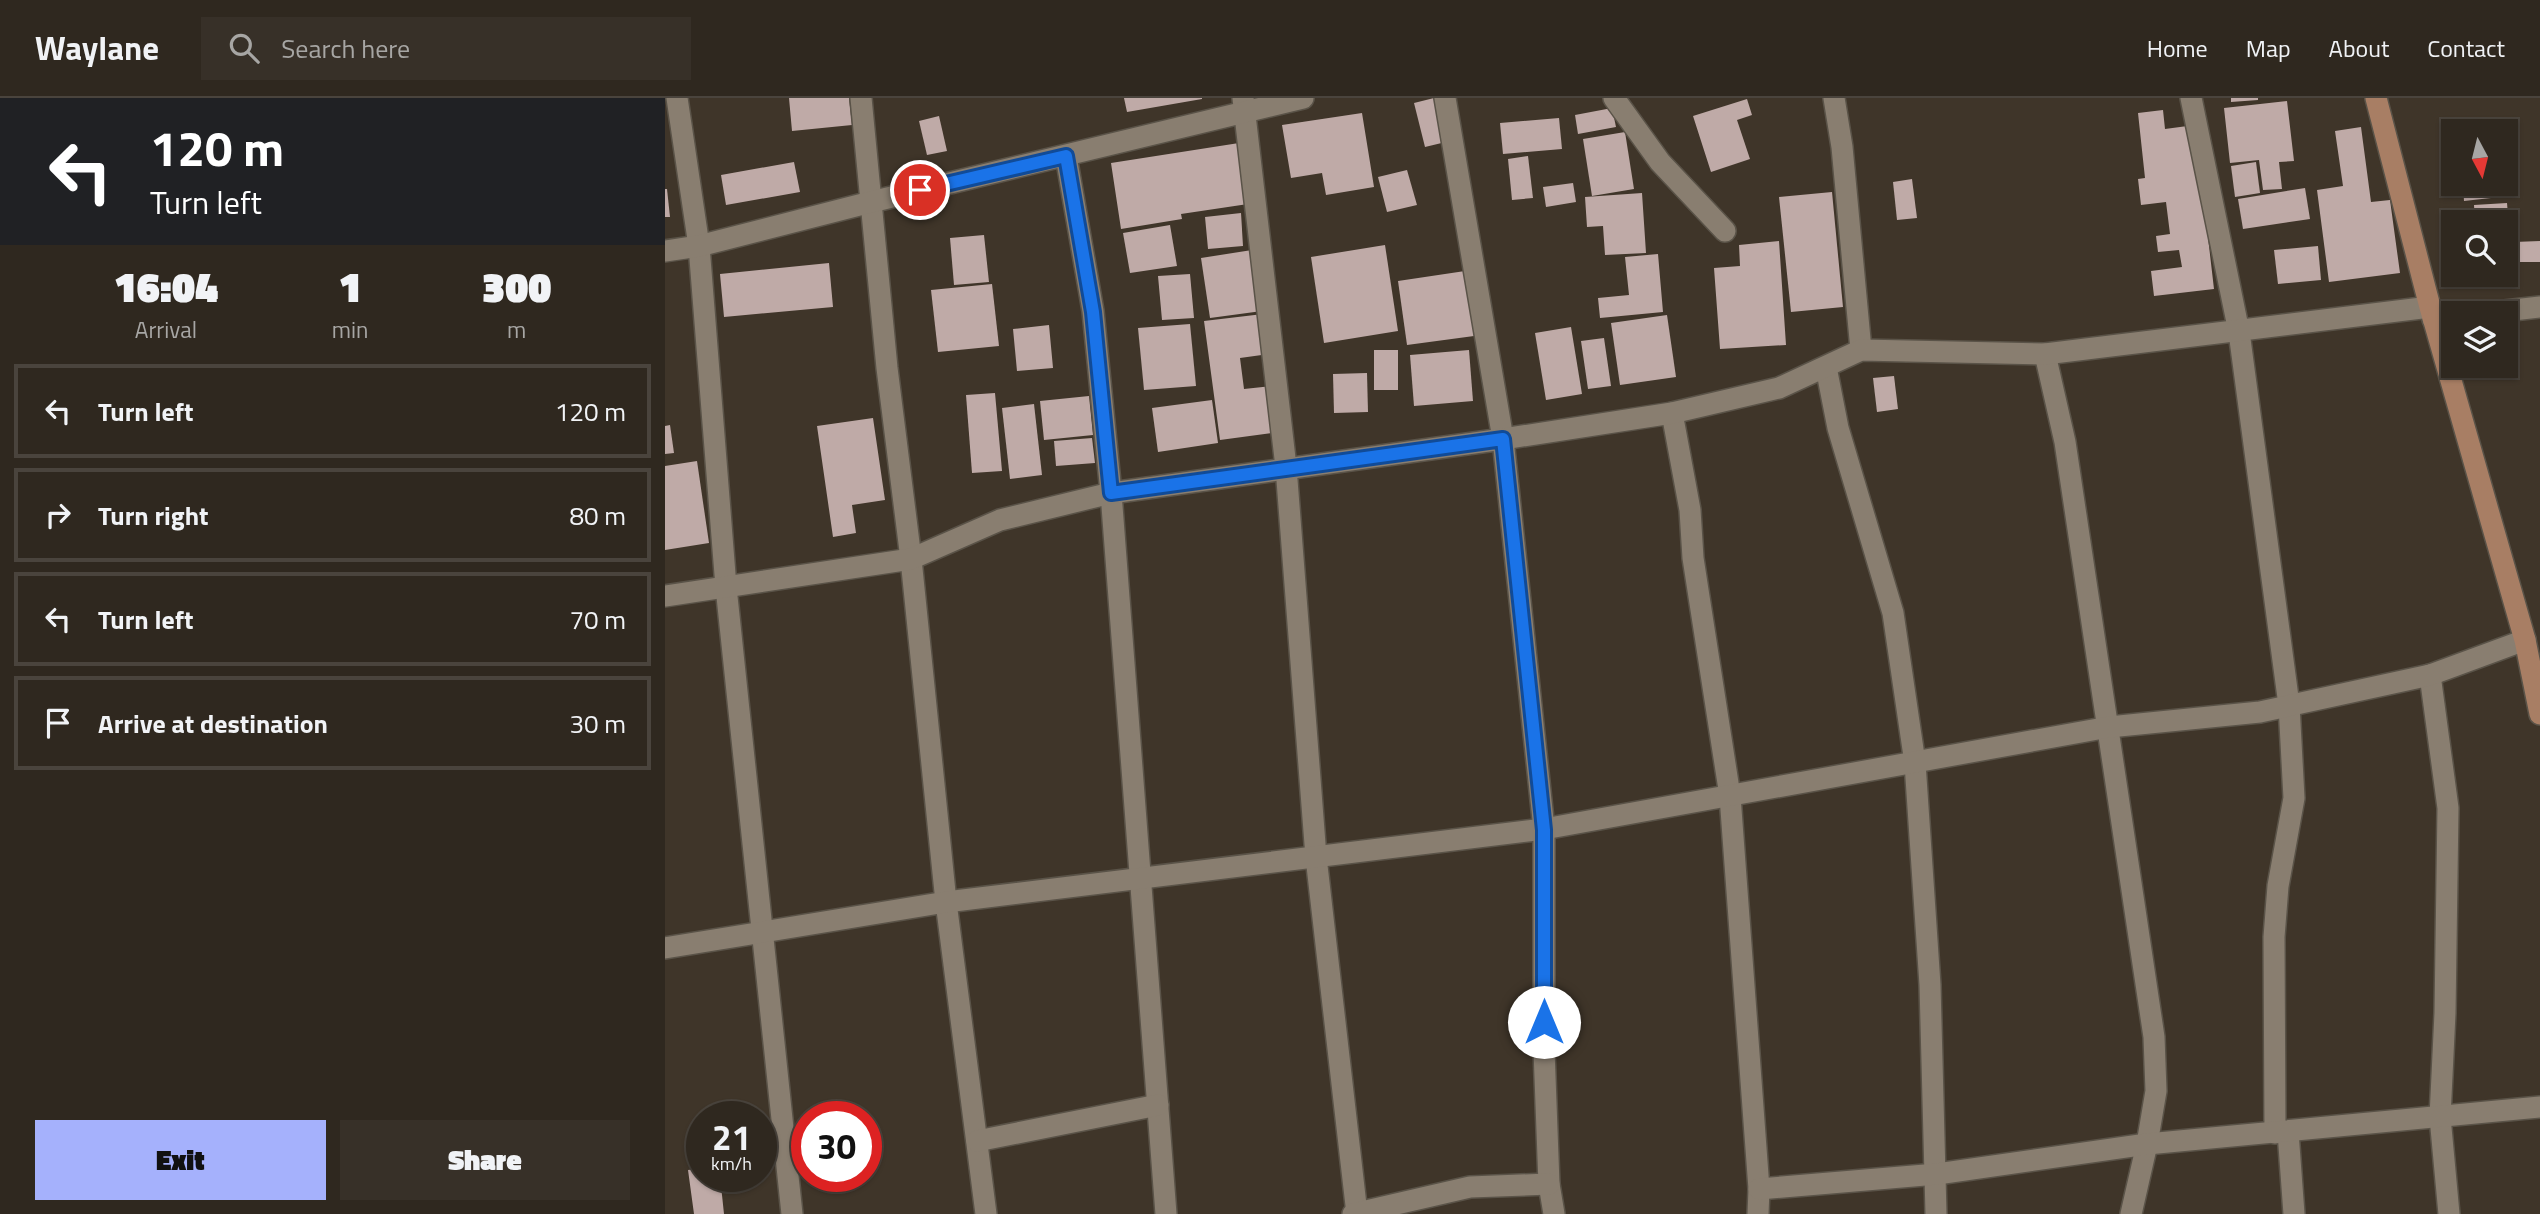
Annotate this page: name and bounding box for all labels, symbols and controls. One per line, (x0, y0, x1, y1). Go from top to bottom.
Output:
search box (201, 17, 691, 80)
text: Waylane (35, 23, 159, 73)
icon: search (225, 29, 263, 67)
text: Search here (281, 29, 410, 68)
text: Home (2147, 30, 2208, 66)
text: Map (2246, 30, 2291, 66)
text: About (2329, 30, 2389, 66)
text: Contact (2427, 30, 2505, 66)
text: 120 m (150, 110, 284, 185)
north arrow (2441, 119, 2518, 196)
map controls (2441, 119, 2518, 378)
icon: left (35, 126, 126, 217)
pin (890, 160, 950, 220)
icon: arrive (901, 171, 939, 209)
text: Turn left (150, 178, 262, 226)
button: search (2441, 210, 2518, 287)
text: 16:04 (114, 254, 218, 318)
text: 1 (339, 254, 362, 318)
text: 300 (482, 254, 551, 318)
button: layers (2441, 301, 2518, 378)
text: Arrival (135, 312, 197, 347)
text: min (332, 312, 368, 347)
text: m (507, 312, 526, 347)
icon: left (39, 392, 77, 430)
text: Turn left (98, 392, 193, 431)
text: 120 m (555, 392, 626, 431)
icon: right (39, 496, 77, 534)
text: Turn right (98, 496, 209, 535)
text: 80 m (569, 496, 626, 535)
icon: left (39, 600, 77, 638)
text: Turn left (98, 600, 193, 639)
text: 70 m (569, 600, 626, 639)
icon: arrive (39, 704, 77, 742)
text: Arrive at destination (98, 704, 328, 743)
text: 30 m (569, 704, 626, 743)
position arrow (1507, 985, 1581, 1059)
speed limit sign: 30 (791, 1101, 882, 1192)
text: 21 (712, 1110, 751, 1164)
button: Exit (35, 1120, 326, 1200)
button: Share (340, 1120, 630, 1200)
text: km/h (711, 1150, 752, 1177)

